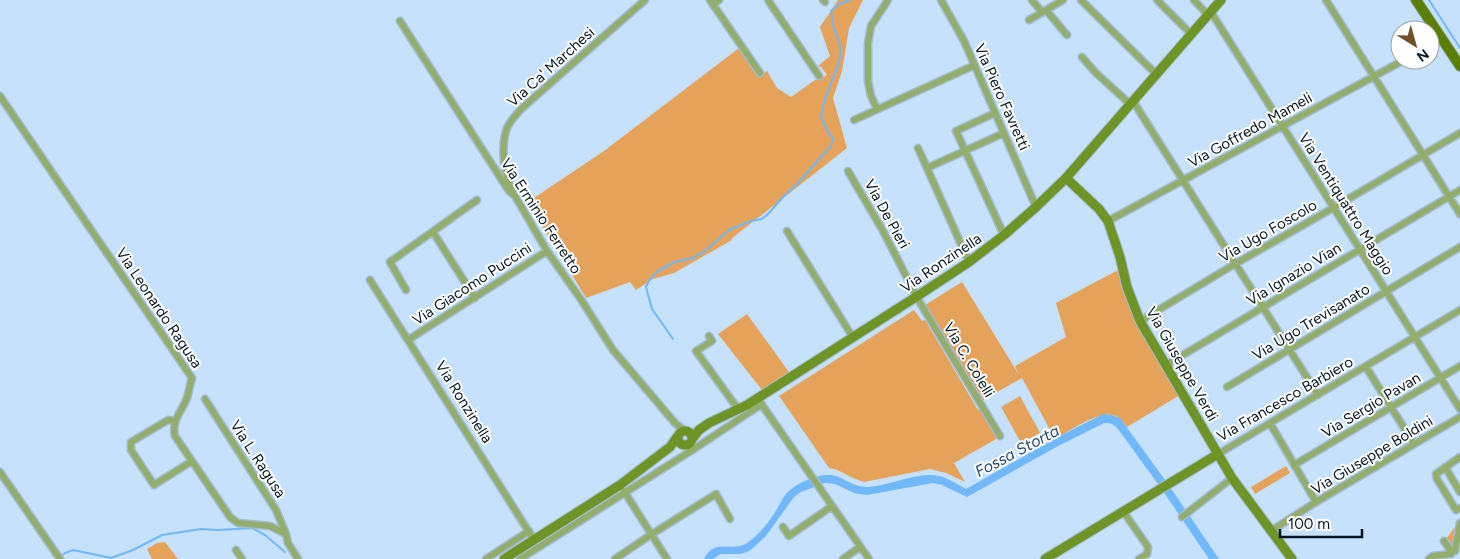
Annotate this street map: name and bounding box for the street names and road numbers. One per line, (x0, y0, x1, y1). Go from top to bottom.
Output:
street label: Via Ca' Marchesi (504, 23, 598, 111)
street label: Via Piero Favretti (970, 41, 1034, 153)
street label: Via Goffredo Mameli (1185, 88, 1315, 172)
street label: Via Ventiquattro Maggio (1295, 130, 1397, 279)
street label: Via Erminio Ferretto (497, 155, 585, 277)
street label: Via De Pieri (861, 176, 913, 252)
street label: Via Ugo Foscolo (1216, 196, 1320, 266)
street label: Via Ronzinella (897, 229, 985, 297)
street label: Via Giacomo Puccini (409, 239, 535, 329)
street label: Via Ignazio Vian (1243, 239, 1345, 309)
street label: Via Leonardo Ragusa (112, 244, 206, 372)
street label: Via Ugo Trevisanato (1249, 280, 1373, 364)
street label: Via Giuseppe Verdi (1142, 304, 1222, 424)
street label: Via C. Colelli (940, 319, 998, 401)
street label: Via Francesco Barbiero (1214, 352, 1357, 445)
street label: Via Ronzinella (432, 358, 496, 446)
street label: Via Sergio Pavan (1318, 368, 1424, 442)
street label: Via Giuseppe Boldini (1308, 412, 1436, 498)
street label: Via L. Ragusa (226, 417, 290, 501)

